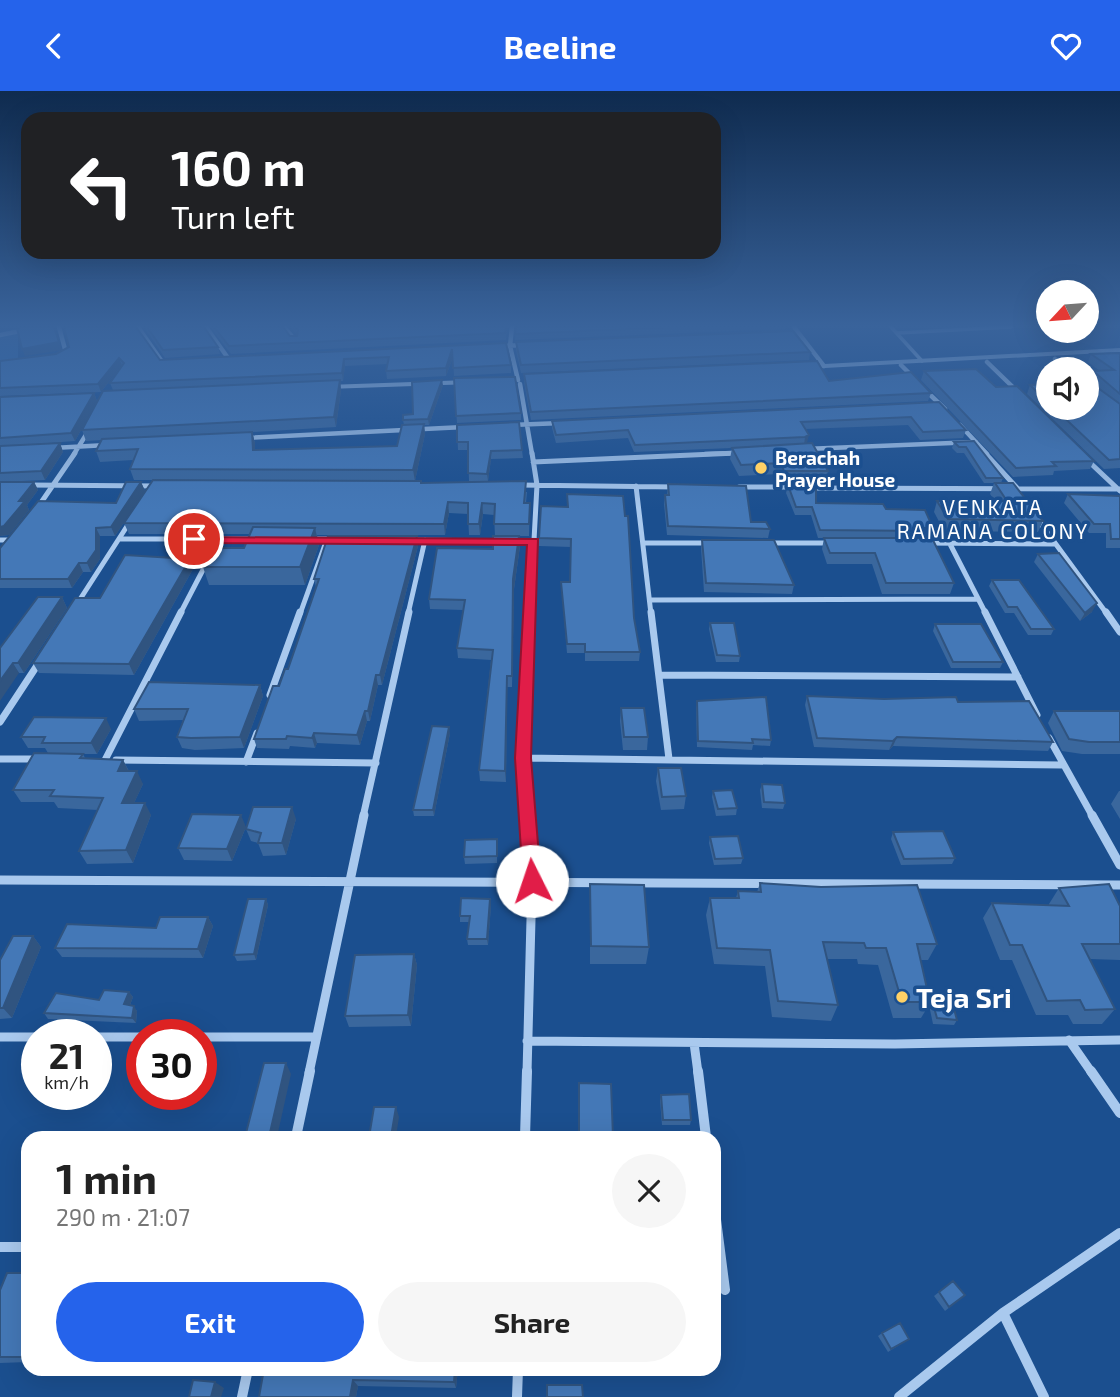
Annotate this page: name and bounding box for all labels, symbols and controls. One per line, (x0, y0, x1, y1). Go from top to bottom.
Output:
icon: back (35, 27, 73, 65)
text: Beeline (503, 27, 617, 65)
icon: heart (1047, 27, 1085, 65)
text: 160 m (171, 137, 306, 196)
icon: left (56, 140, 147, 231)
text: Turn left (171, 197, 295, 235)
north arrow (1036, 280, 1099, 343)
map controls (1036, 280, 1099, 420)
button: sound (1036, 357, 1099, 420)
place label: Berachah Prayer House (775, 446, 895, 492)
marker: Berachah Prayer House (753, 460, 769, 476)
district label: VENKATA RAMANA COLONY (897, 494, 1089, 543)
pin (164, 509, 224, 569)
icon: arrive (175, 520, 213, 558)
position arrow (495, 844, 569, 918)
place label: Teja Sri (916, 980, 1012, 1014)
marker: Teja Sri (894, 989, 910, 1005)
speed limit sign: 30 (126, 1019, 217, 1110)
text: 21 (49, 1034, 84, 1076)
text: km/h (44, 1071, 89, 1093)
text: 1 min (56, 1152, 157, 1202)
button: close (612, 1154, 686, 1228)
text: 290 m · 21:07 (56, 1203, 190, 1231)
button: Exit (56, 1282, 364, 1362)
button: Share (378, 1282, 686, 1362)

